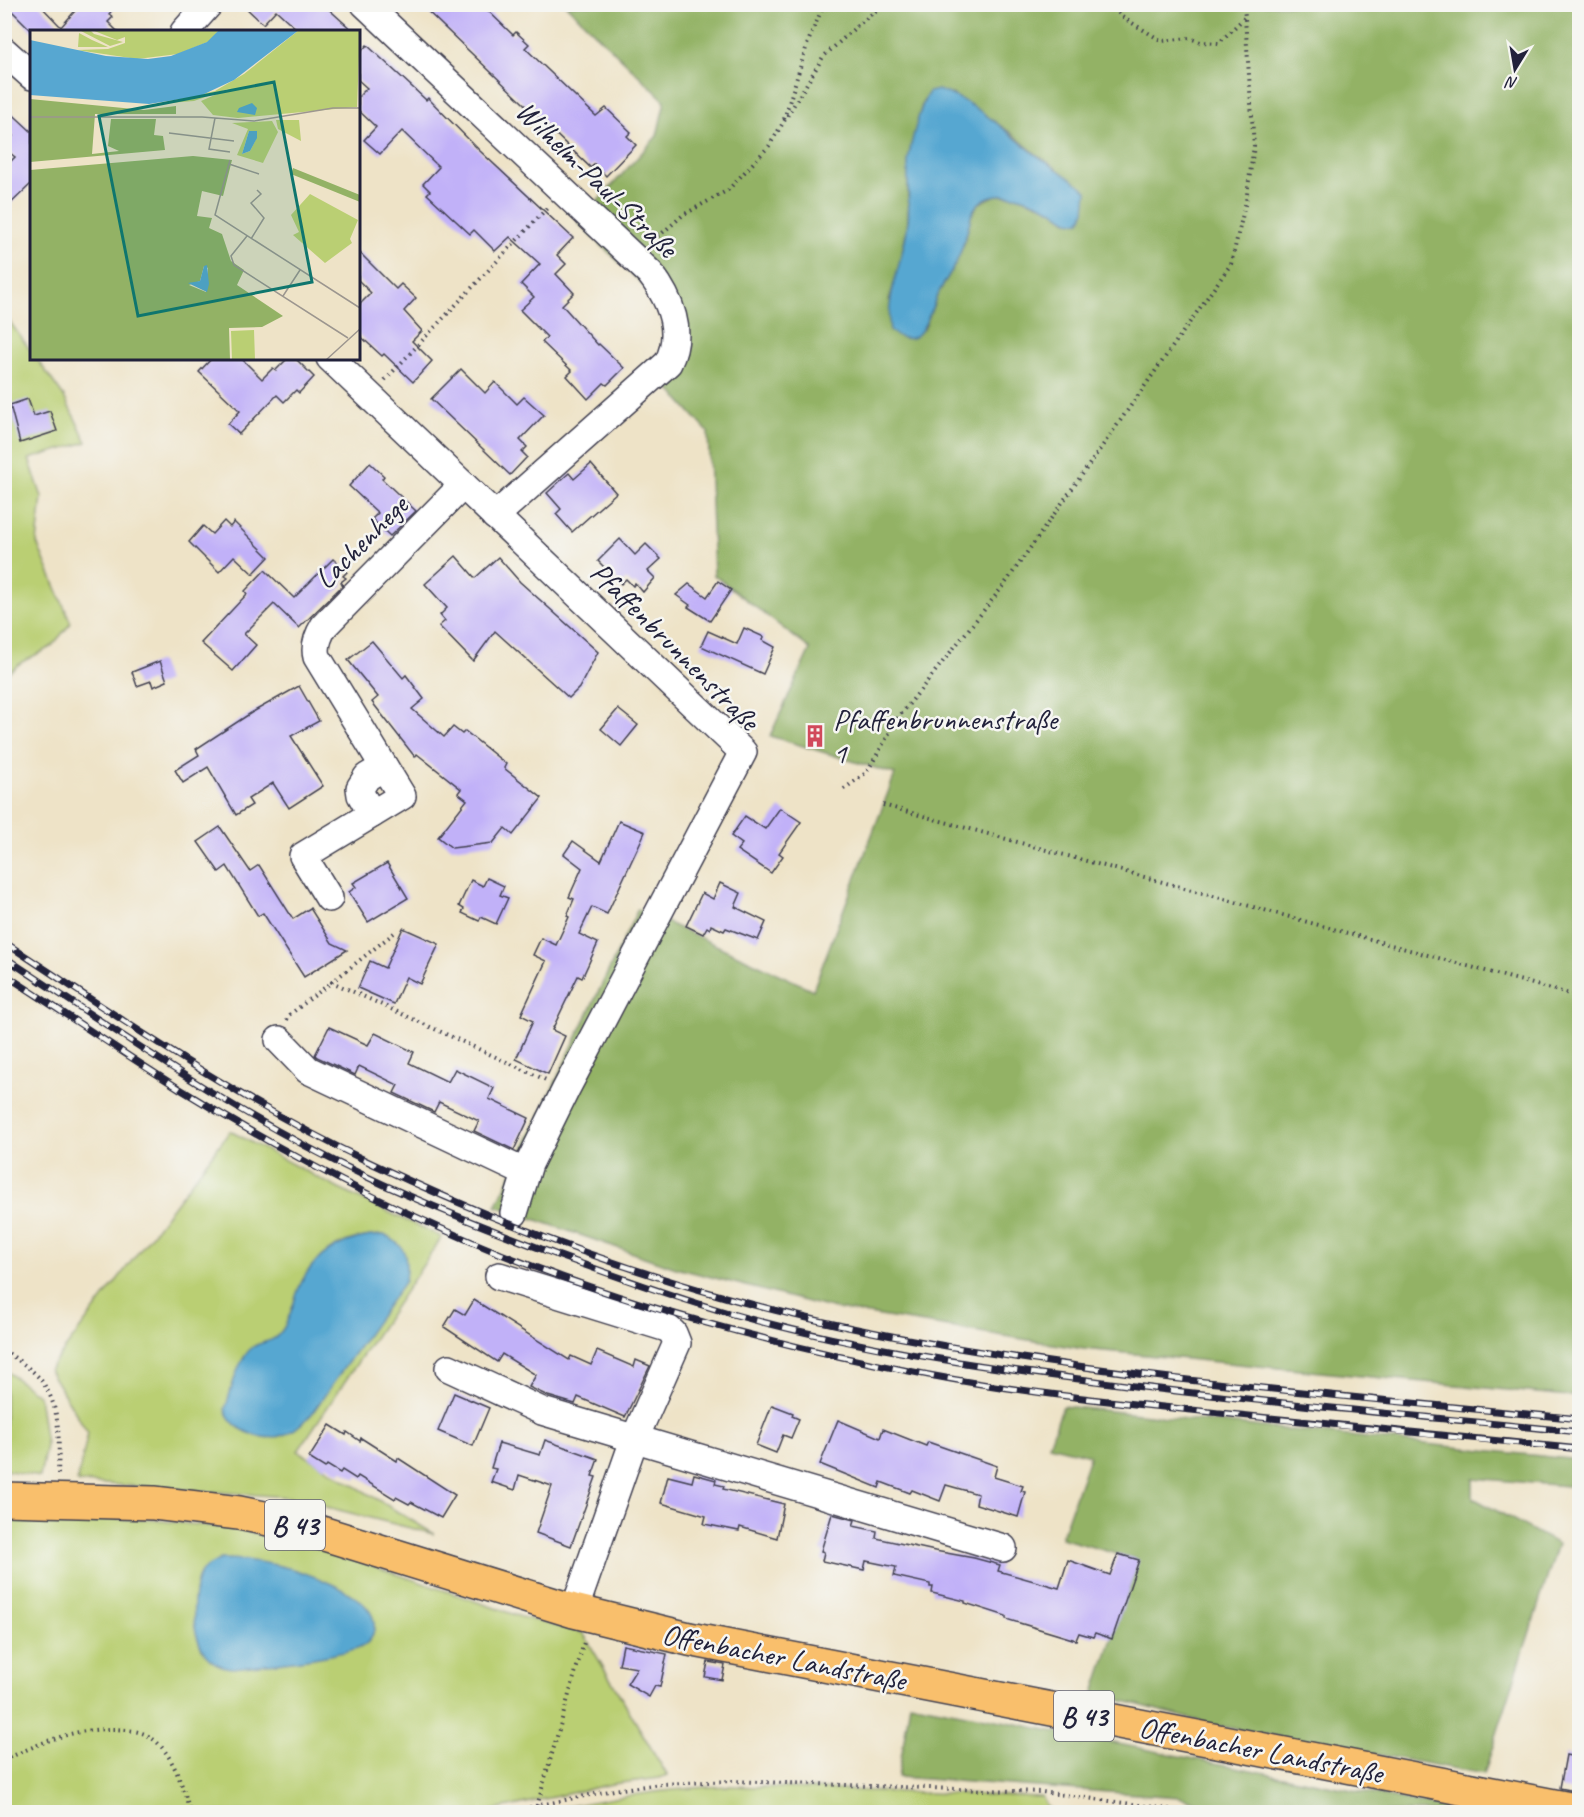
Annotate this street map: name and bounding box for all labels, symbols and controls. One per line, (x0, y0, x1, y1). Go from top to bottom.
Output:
inset map (30, 30, 360, 360)
north arrow (1485, 39, 1545, 99)
text: N (1503, 71, 1519, 94)
street label: Wilhelm-Paul-Straße (508, 92, 688, 267)
street label: Lachenhege (306, 485, 418, 597)
street label: Pfaffenbrunnenstraße (582, 553, 769, 740)
place label: Pfaffenbrunnenstraße 1 (833, 700, 1059, 772)
building icon: Pfaffenbrunnenstraße 1 (802, 723, 828, 749)
road number: B 43 (265, 1500, 325, 1550)
street label: Offenbacher Landstraße (659, 1615, 911, 1700)
road number: B 43 (1054, 1691, 1114, 1741)
street label: Offenbacher Landstraße (1136, 1708, 1388, 1793)

